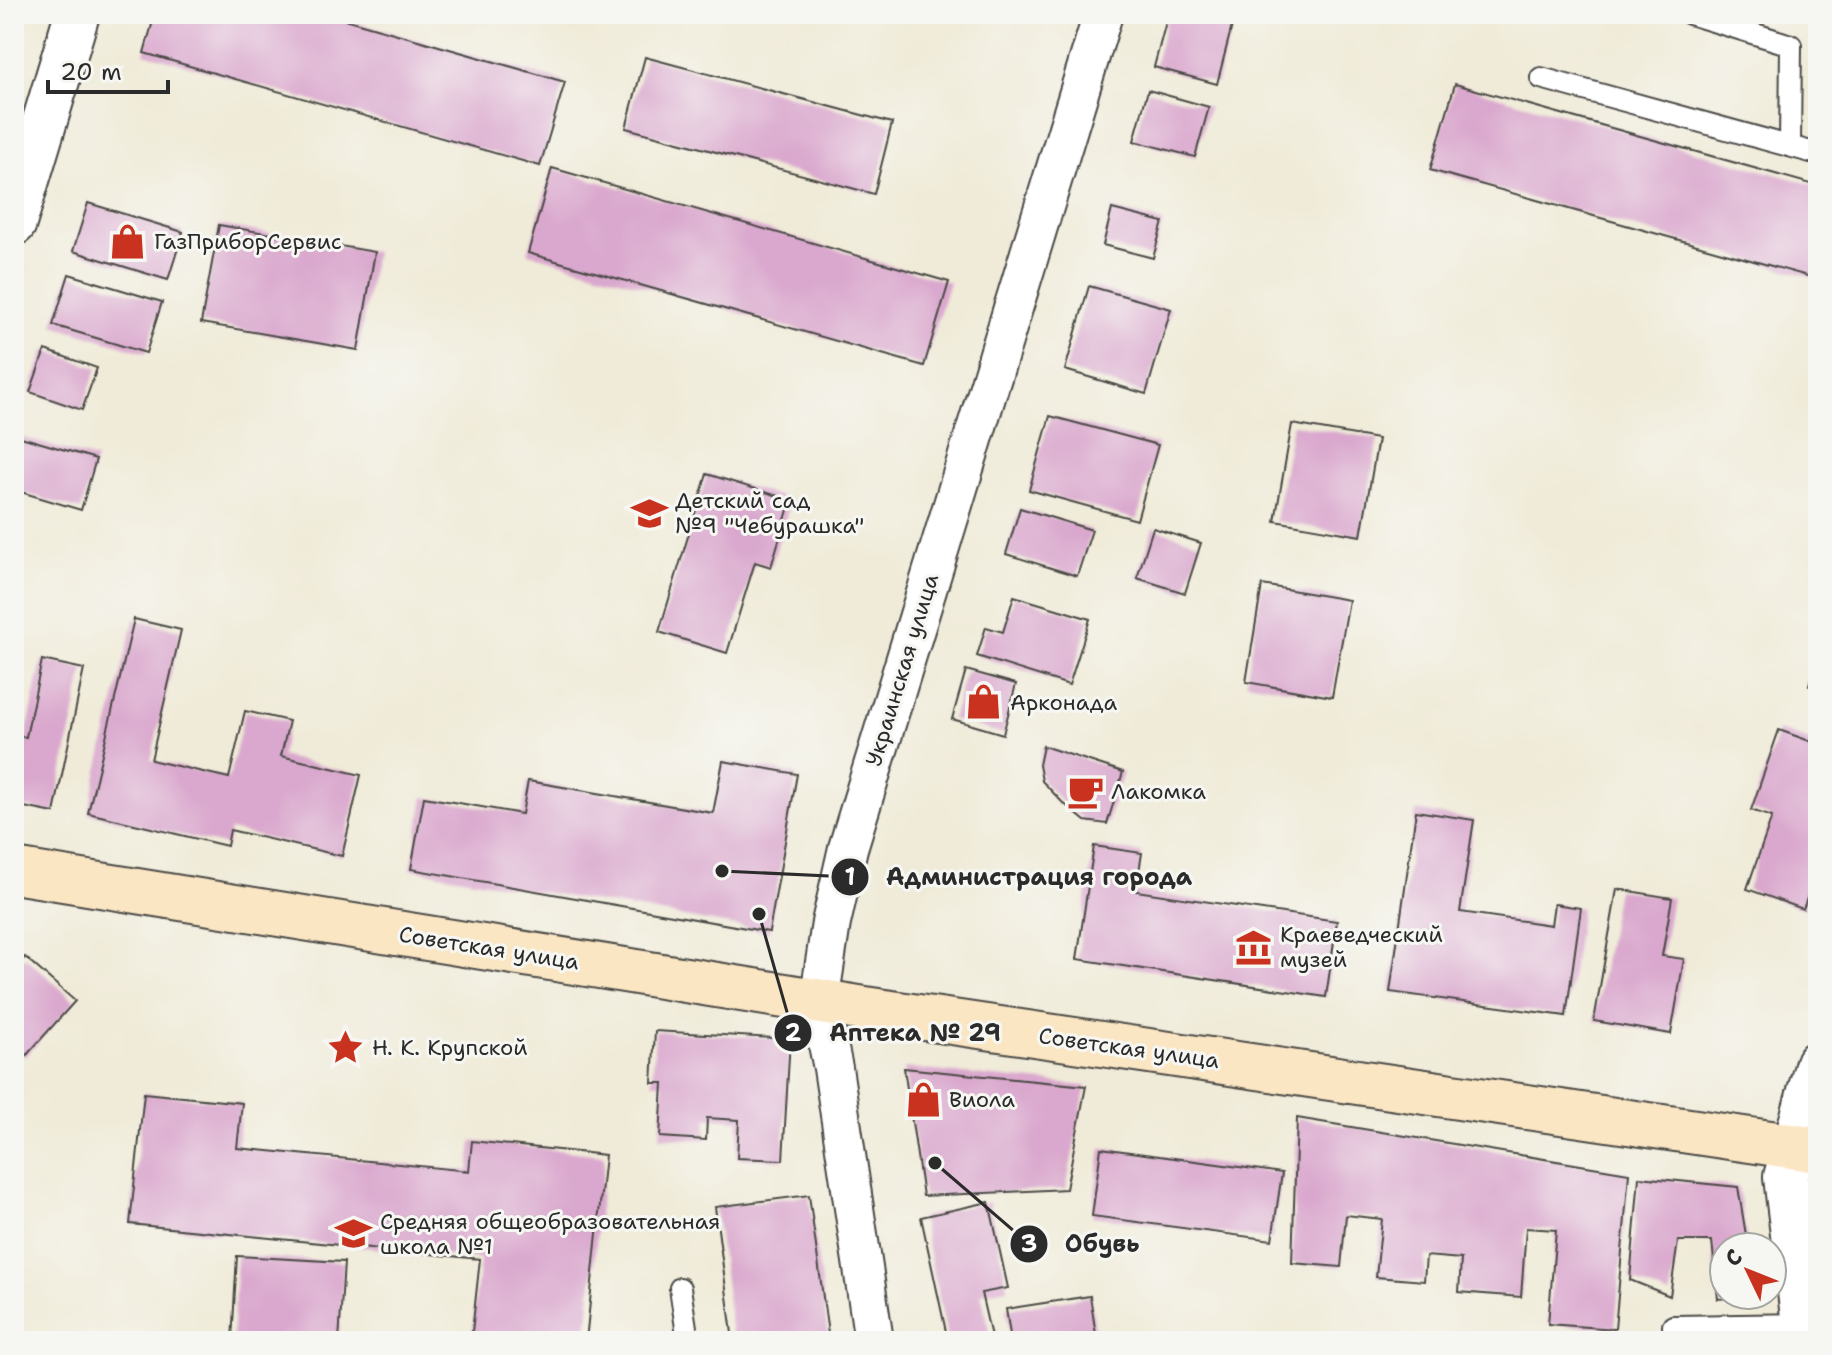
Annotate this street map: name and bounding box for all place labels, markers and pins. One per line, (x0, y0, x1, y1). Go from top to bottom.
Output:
shop icon: ГазПриборСервис (109, 222, 147, 260)
place label: ГазПриборСервис (154, 227, 342, 256)
place label: Детский сад №9 "Чебурашка" (675, 486, 864, 540)
school or university icon: Детский сад №9 "Чебурашка" (630, 494, 668, 532)
shop icon: Арконада (965, 683, 1003, 721)
place label: Арконада (1010, 688, 1118, 717)
cafe icon: Лакомка (1066, 772, 1104, 810)
place label: Лакомка (1111, 777, 1206, 806)
callout: Администрация города (830, 853, 1208, 901)
place label: Краеведческий музей (1280, 920, 1443, 974)
museum icon: Краеведческий музей (1235, 928, 1273, 966)
callout: Аптека № 29 (773, 1009, 1017, 1057)
place icon: Н. К. Крупской (327, 1028, 365, 1066)
place label: Н. К. Крупской (372, 1033, 528, 1062)
shop icon: Виола (904, 1080, 942, 1118)
place label: Виола (949, 1085, 1015, 1114)
place label: Средняя общеобразовательная школа №1 (380, 1207, 720, 1261)
school or university icon: Средняя общеобразовательная школа №1 (335, 1215, 373, 1253)
callout: Обувь (1009, 1220, 1156, 1268)

